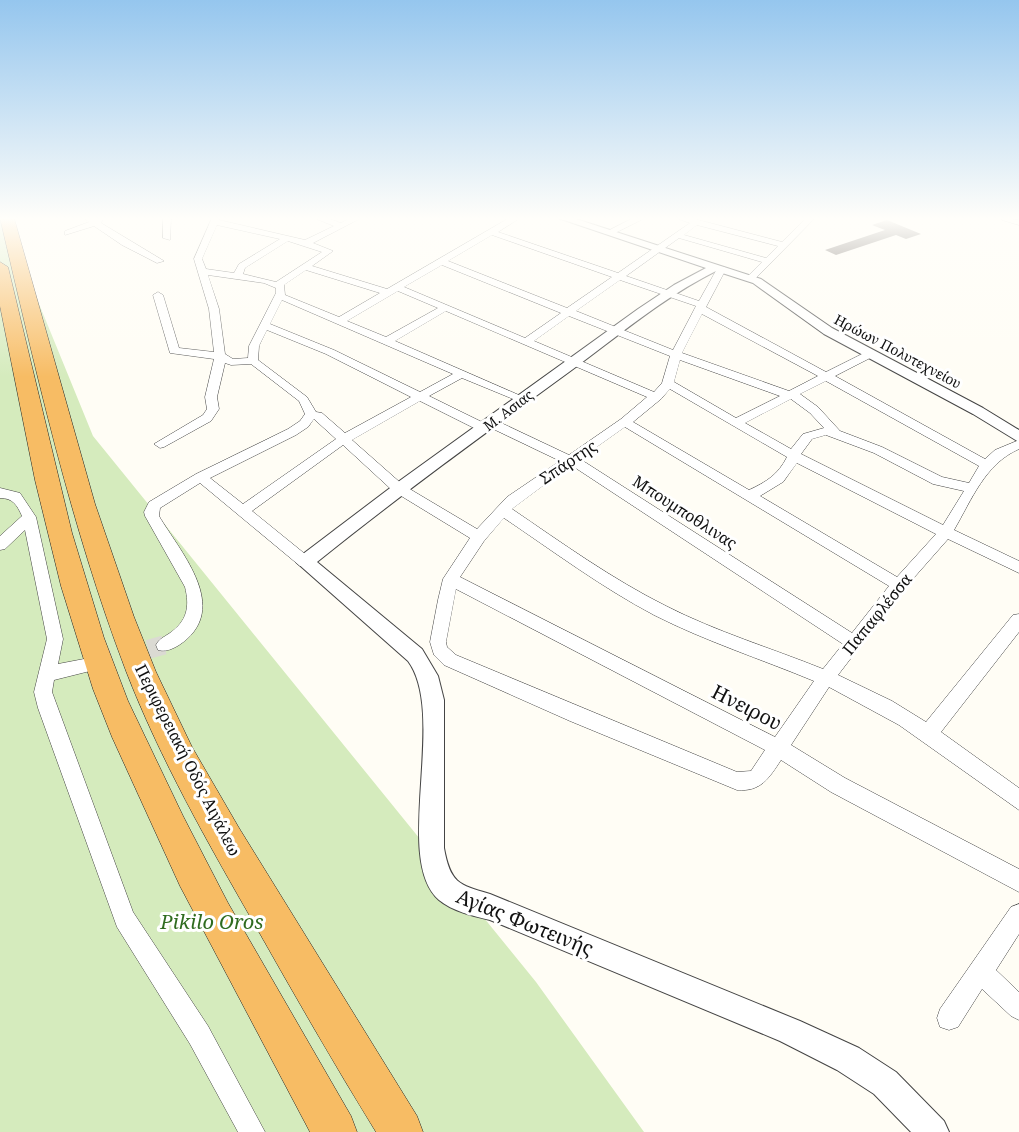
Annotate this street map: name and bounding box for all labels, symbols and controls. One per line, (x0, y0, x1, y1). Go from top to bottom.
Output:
street label: Ηρώων Πολυτεχνείου (831, 309, 965, 393)
street label: Μ. Ασιας (479, 385, 537, 435)
street label: Σπάρτης (535, 435, 601, 489)
street label: Μπουμποθλινας (629, 470, 742, 554)
street label: Παπαφλέσσα (837, 569, 917, 659)
street label: Περιφερειακή Οδός Αιγάλεω (130, 660, 246, 860)
street label: Ηνειρου (707, 678, 787, 736)
street label: Αγίας Φωτεινής (452, 882, 598, 962)
park label: Pikilo Oros (159, 908, 264, 935)

